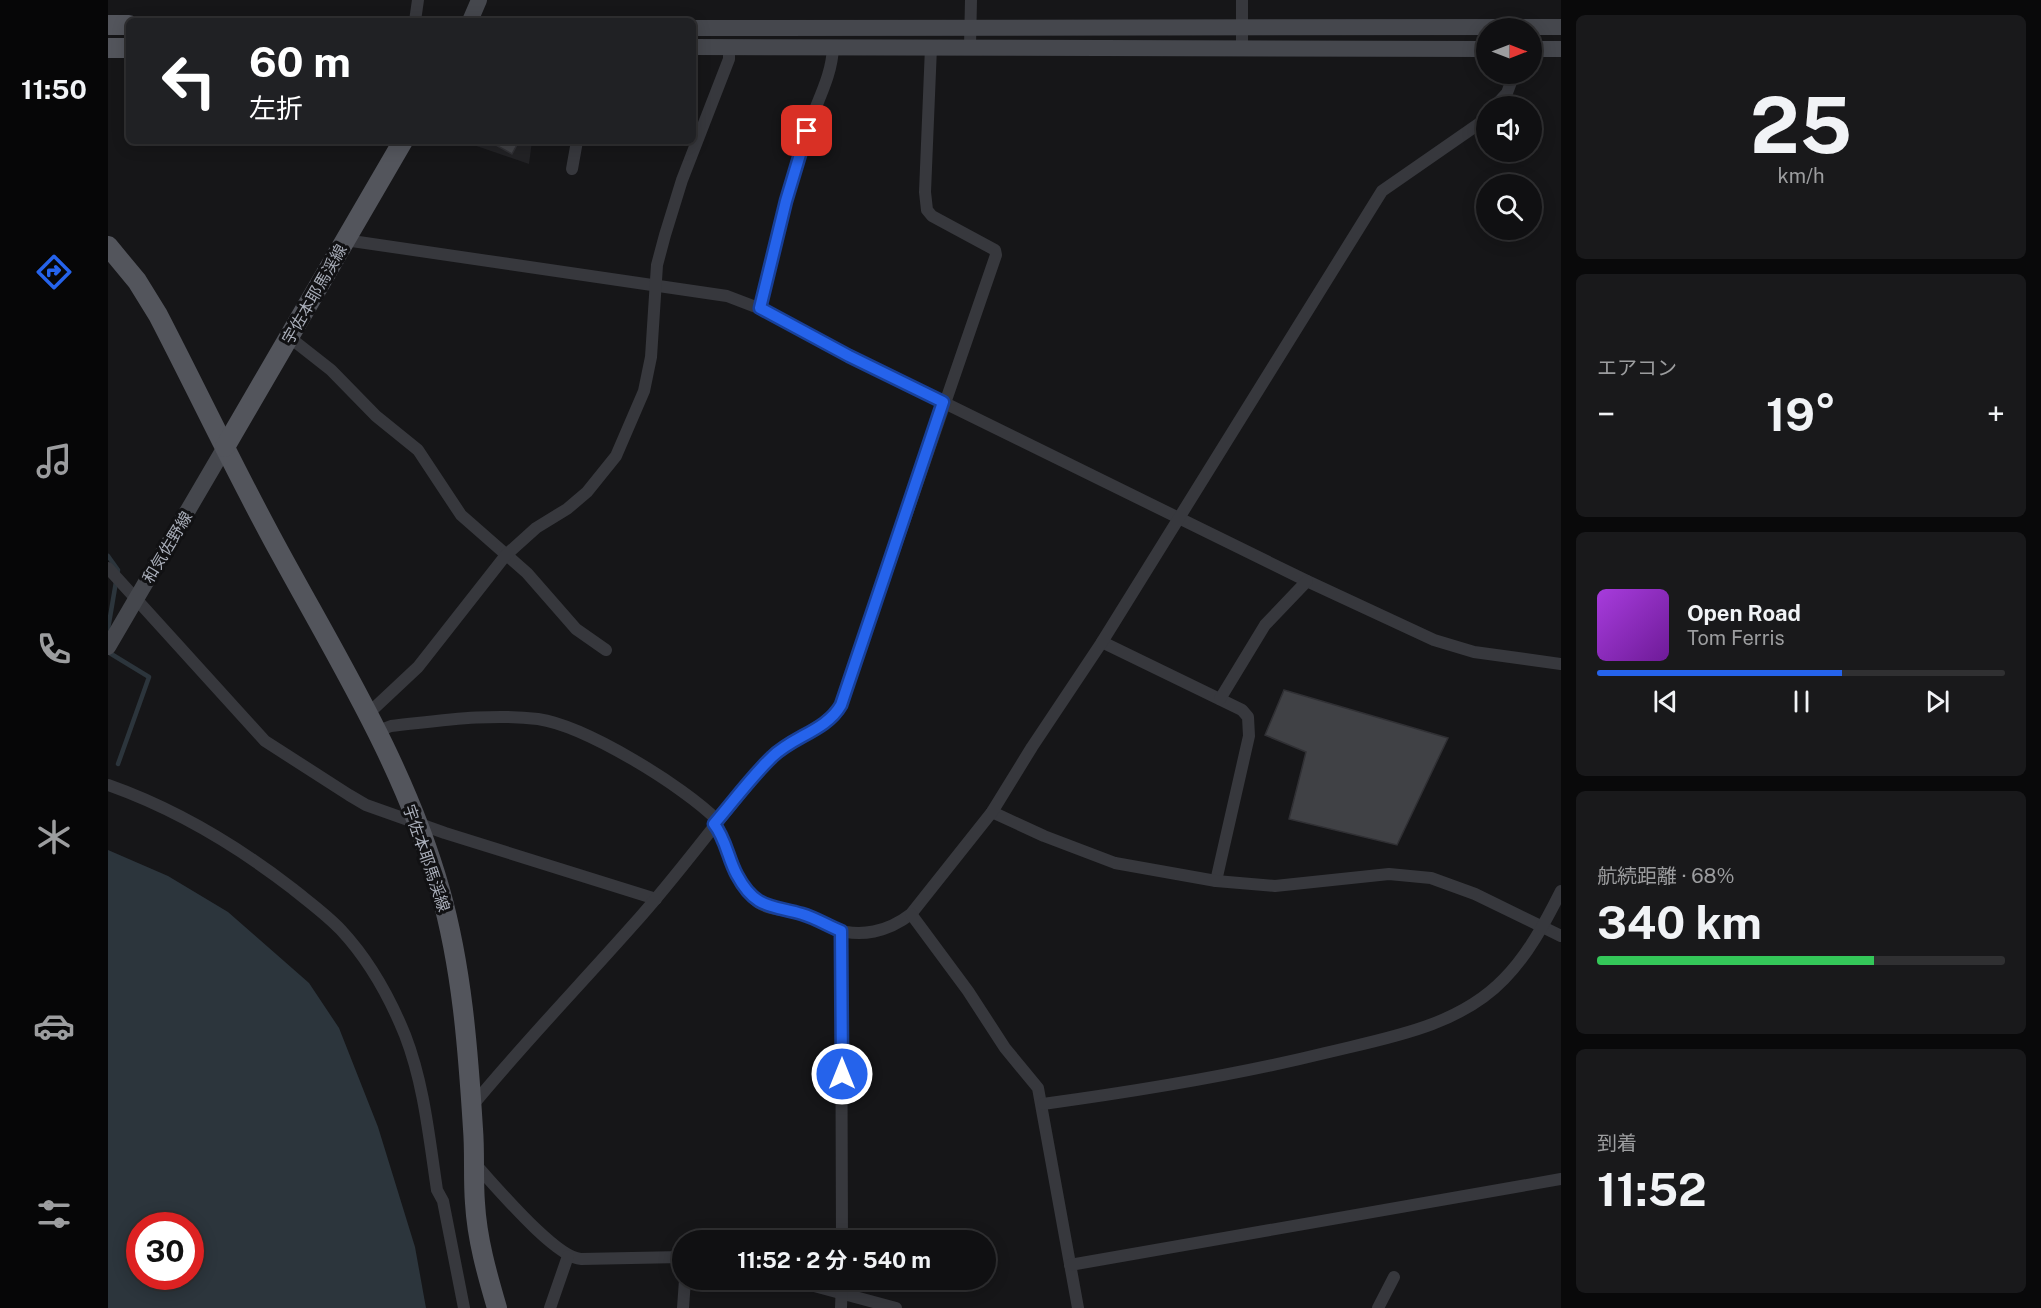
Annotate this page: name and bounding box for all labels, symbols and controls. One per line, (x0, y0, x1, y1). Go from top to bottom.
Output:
north arrow (1476, 18, 1542, 84)
map controls (1476, 18, 1542, 240)
text: 60 m (249, 37, 351, 86)
icon: left (150, 42, 228, 120)
text: 11:50 (21, 73, 87, 105)
text: 25 (1750, 79, 1852, 171)
text: 左折 (249, 92, 303, 124)
button: sound (1476, 96, 1542, 162)
pin (781, 105, 832, 156)
icon: arrive (790, 114, 823, 147)
text: km/h (1777, 164, 1825, 188)
button: search (1476, 174, 1542, 240)
street label: 宇佐本耶馬渓線 (278, 241, 351, 348)
icon: directions (33, 251, 75, 293)
text: エアコン (1597, 356, 1677, 380)
text: 19° (1766, 388, 1836, 441)
text: − (1597, 395, 1615, 433)
text: + (1987, 395, 2005, 433)
icon: music (33, 440, 75, 482)
street label: 和気佐野線 (139, 508, 196, 586)
text: Open Road (1687, 600, 1801, 626)
text: Tom Ferris (1687, 626, 1785, 650)
icon: phone (33, 628, 75, 670)
icon: previous (1649, 685, 1682, 718)
icon: pause (1785, 685, 1818, 718)
icon: next (1921, 685, 1954, 718)
street label: 宇佐本耶馬渓線 (399, 802, 454, 914)
icon: climate (33, 816, 75, 858)
text: 航続距離 · 68% (1597, 864, 1735, 888)
text: 340 km (1597, 896, 1762, 949)
icon: car (33, 1005, 75, 1047)
position arrow (810, 1042, 874, 1106)
text: 到着 (1597, 1131, 1637, 1155)
text: 11:52 (1597, 1163, 1707, 1216)
icon: filters (33, 1193, 75, 1235)
speed limit sign: 30 (126, 1212, 204, 1290)
text: 11:52 · 2 分 · 540 m (737, 1247, 931, 1273)

